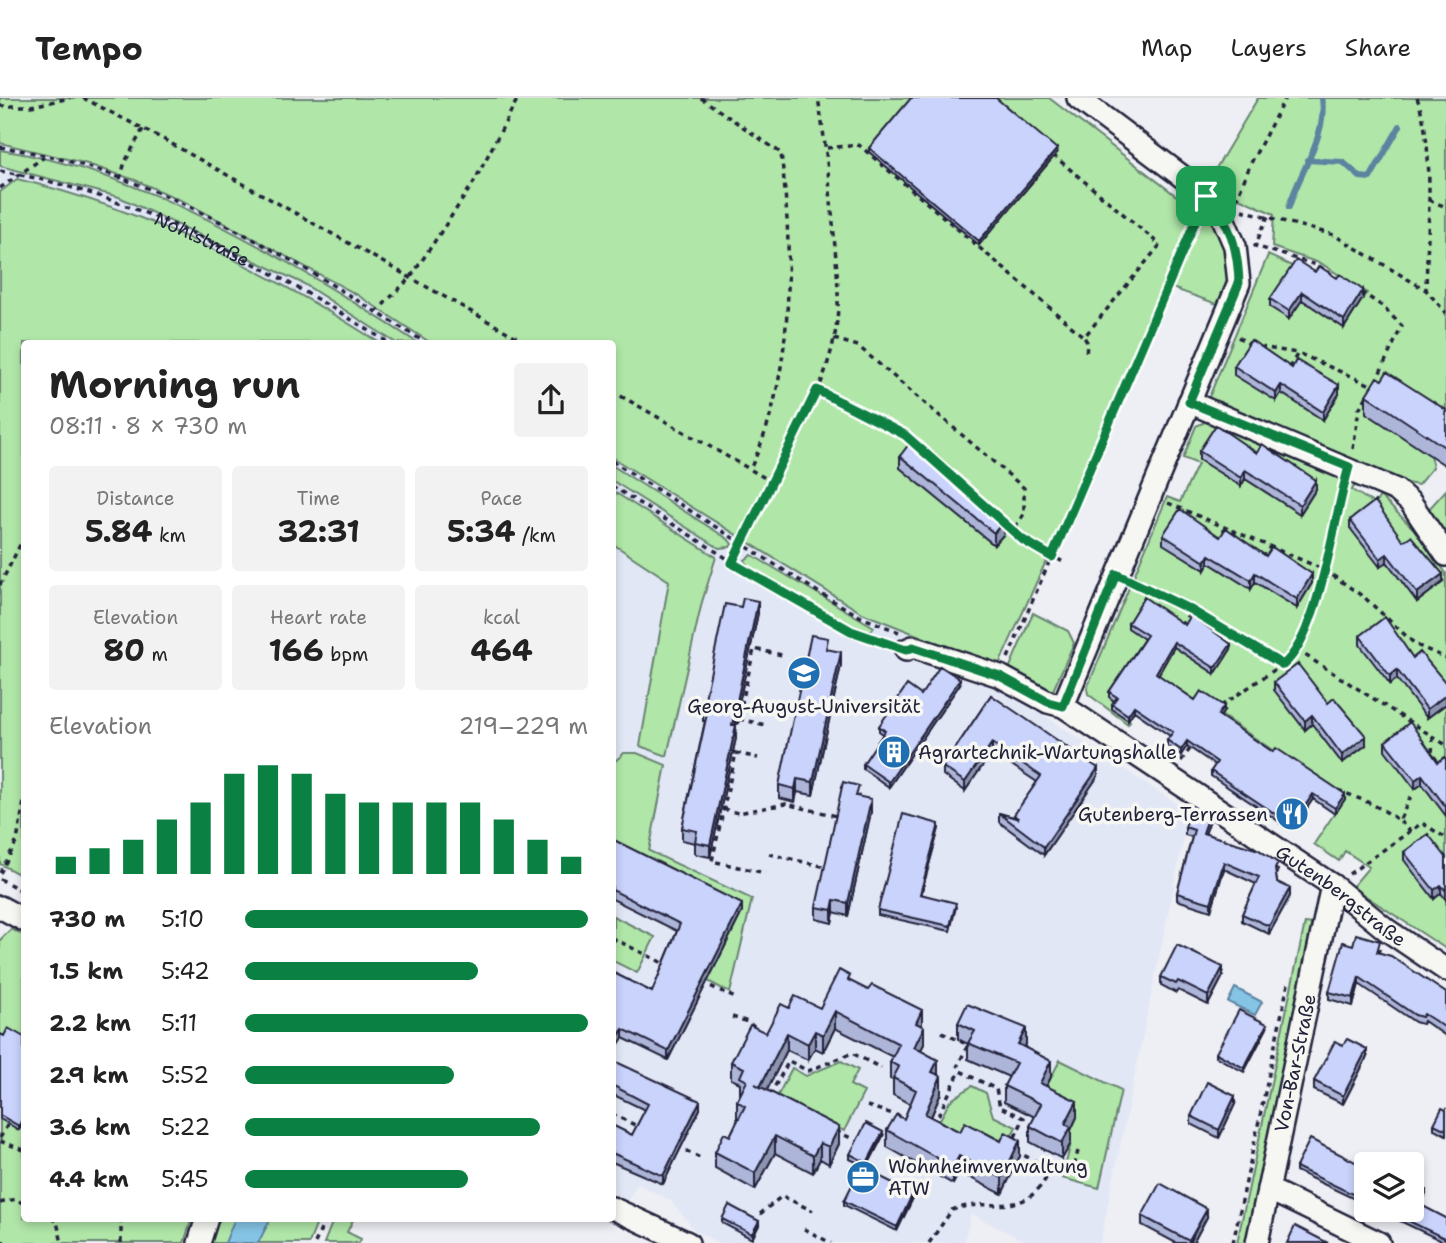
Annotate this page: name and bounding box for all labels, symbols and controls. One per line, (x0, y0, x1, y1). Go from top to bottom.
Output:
text: Tempo (35, 26, 143, 71)
text: Map (1141, 32, 1192, 64)
text: Layers (1230, 32, 1307, 64)
text: Share (1345, 32, 1411, 64)
pin (1176, 166, 1236, 226)
icon: arrive (1187, 177, 1225, 215)
street label: Nohlstraße (151, 206, 254, 272)
text: Morning run (49, 359, 300, 410)
button: share (514, 363, 588, 437)
text: 08:11 · 8 × 730 m (49, 411, 247, 441)
text: Distance (97, 486, 174, 511)
text: Time (297, 486, 340, 511)
text: Pace (481, 486, 522, 511)
text: 5.84 (85, 511, 153, 552)
text: 32:31 (277, 511, 360, 552)
text: 5:34 (447, 511, 516, 552)
text: km (153, 523, 186, 548)
text: /km (516, 523, 556, 548)
text: Elevation (93, 605, 178, 630)
text: Heart rate (270, 605, 367, 630)
text: kcal (483, 605, 520, 630)
text: 80 (103, 630, 145, 671)
text: 166 (269, 630, 324, 671)
text: 464 (470, 630, 533, 671)
text: m (145, 642, 168, 667)
text: bpm (324, 642, 368, 667)
school or university icon: Georg-August-Universität (785, 654, 823, 692)
place label: Georg-August-Universität (687, 694, 921, 719)
text: Elevation (49, 711, 152, 741)
text: 219–229 m (459, 711, 588, 741)
building icon: Agrartechnik-Wartungshalle (875, 733, 913, 771)
place label: Agrartechnik-Wartungshalle (918, 740, 1177, 765)
restaurant icon: Gutenberg-Terrassen (1273, 795, 1311, 833)
place label: Gutenberg-Terrassen (1078, 802, 1268, 827)
street label: Gutenbergstraße (1271, 839, 1411, 952)
text: 730 m (49, 904, 125, 934)
text: 5:10 (161, 904, 204, 934)
text: 1.5 km (49, 956, 123, 986)
text: 5:42 (161, 956, 210, 986)
street label: Von-Bar-Straße (1268, 991, 1321, 1134)
text: 2.2 km (49, 1008, 131, 1038)
text: 5:11 (161, 1008, 197, 1038)
text: 2.9 km (49, 1060, 128, 1090)
text: 5:52 (161, 1060, 209, 1090)
text: 3.6 km (49, 1112, 130, 1142)
text: 5:22 (161, 1112, 210, 1142)
map controls (1354, 1152, 1424, 1222)
button: layers (1354, 1152, 1424, 1222)
place label: Wohnheimverwaltung ATW (888, 1154, 1088, 1201)
office icon: Wohnheimverwaltung ATW (844, 1158, 882, 1196)
text: 4.4 km (49, 1164, 129, 1194)
text: 5:45 (161, 1164, 209, 1194)

